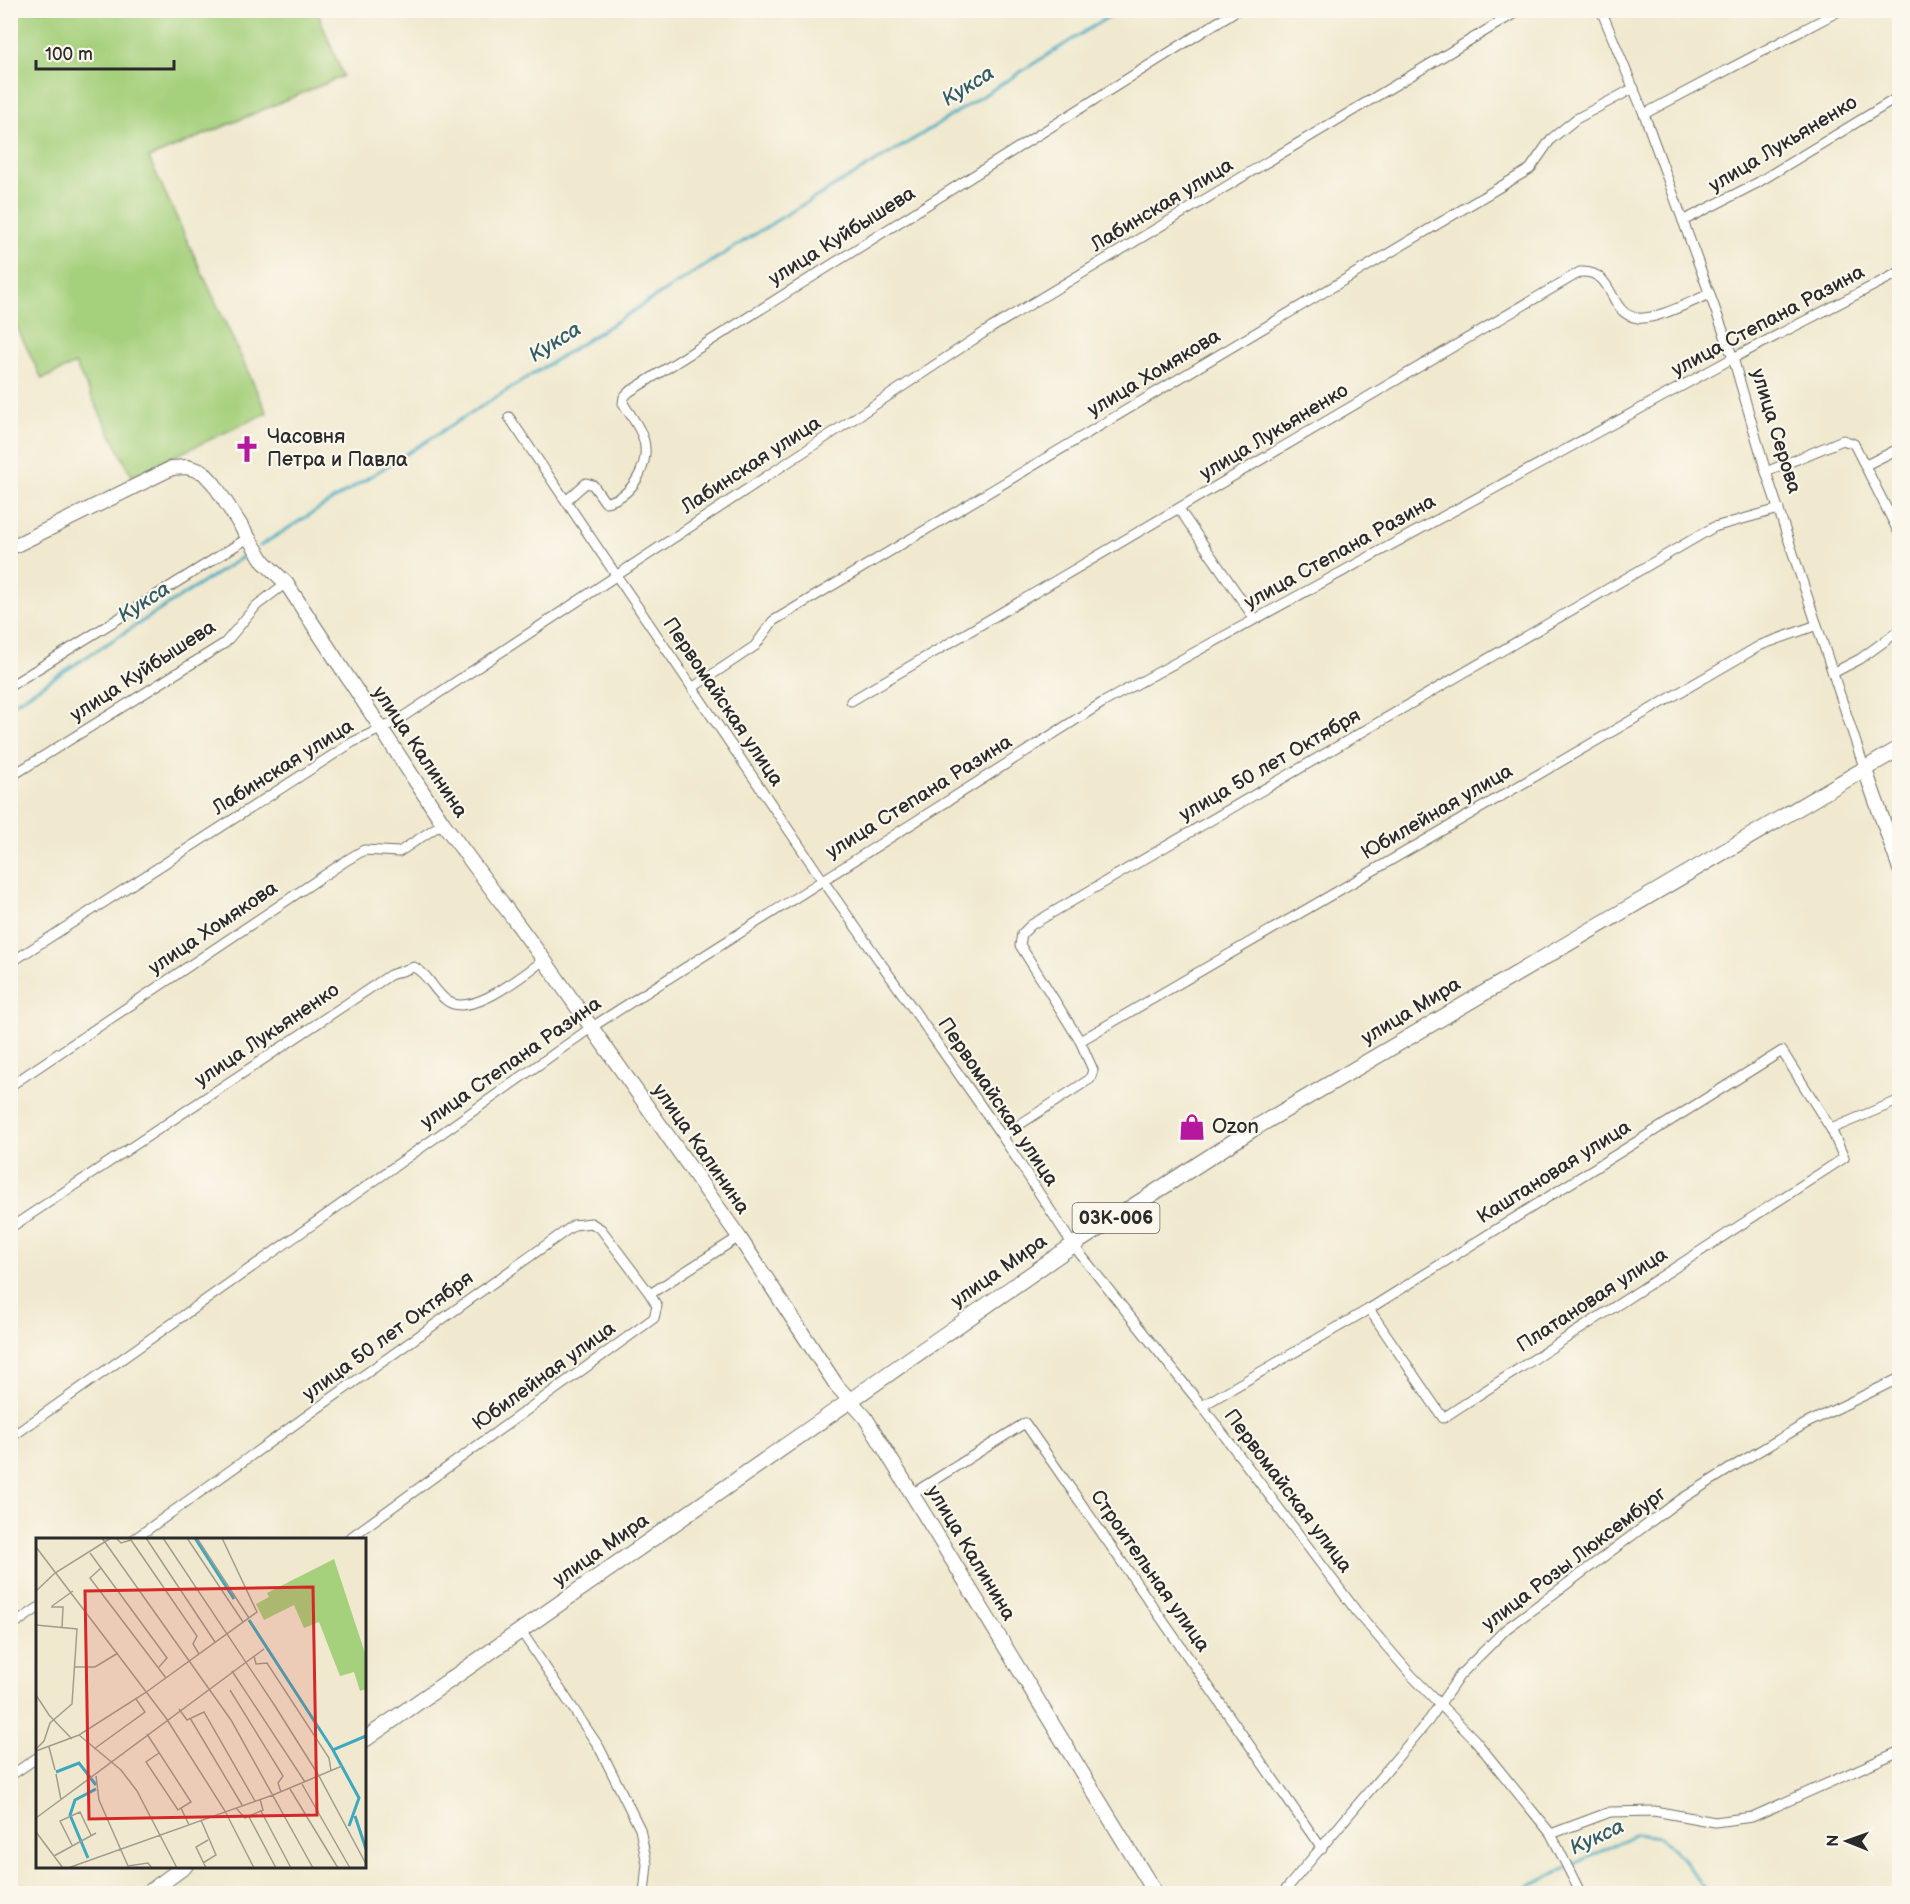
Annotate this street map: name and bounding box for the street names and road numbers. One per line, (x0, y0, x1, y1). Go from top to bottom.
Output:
street label: улица Лукьяненко (1704, 90, 1862, 198)
street label: Лабинская улица (1086, 153, 1238, 257)
street label: улица Куйбышева (764, 181, 920, 291)
street label: улица Степана Разина (1667, 260, 1869, 382)
street label: улица Хомякова (1083, 324, 1225, 422)
street label: улица Серова (1746, 366, 1806, 497)
street label: улица Лукьяненко (1195, 378, 1353, 486)
street label: Лабинская улица (676, 411, 826, 520)
street label: улица Степана Разина (1240, 489, 1440, 615)
street label: Первомайская улица (658, 613, 789, 791)
street label: улица Куйбышева (66, 615, 220, 727)
street label: улица Калинина (367, 682, 473, 823)
street label: улица 50 лет Октября (1175, 703, 1365, 827)
street label: Лабинская улица (207, 714, 358, 821)
street label: улица Степана Разина (821, 730, 1017, 864)
street label: Юбилейная улица (1357, 759, 1517, 865)
street label: улица Хомякова (144, 876, 282, 980)
street label: улица Мира (1357, 972, 1465, 1050)
street label: улица Лукьяненко (190, 978, 344, 1092)
street label: улица Степана Разина (416, 991, 606, 1135)
street label: Первомайская улица (933, 1013, 1064, 1191)
street label: улица Калинина (647, 1079, 755, 1219)
street label: Каштановая улица (1473, 1115, 1635, 1229)
road number: 03К-006 (1072, 1203, 1160, 1233)
street label: улица Мира (946, 1229, 1052, 1313)
street label: Платановая улица (1512, 1242, 1672, 1358)
street label: улица 50 лет Октября (298, 1266, 478, 1406)
street label: Юбилейная улица (468, 1316, 620, 1436)
street label: Первомайская улица (1219, 1405, 1357, 1578)
street label: улица Калинина (921, 1481, 1021, 1625)
street label: улица Розы Люксембург (1477, 1482, 1671, 1636)
street label: Строительная улица (1085, 1485, 1215, 1657)
street label: улица Мира (548, 1508, 654, 1592)

